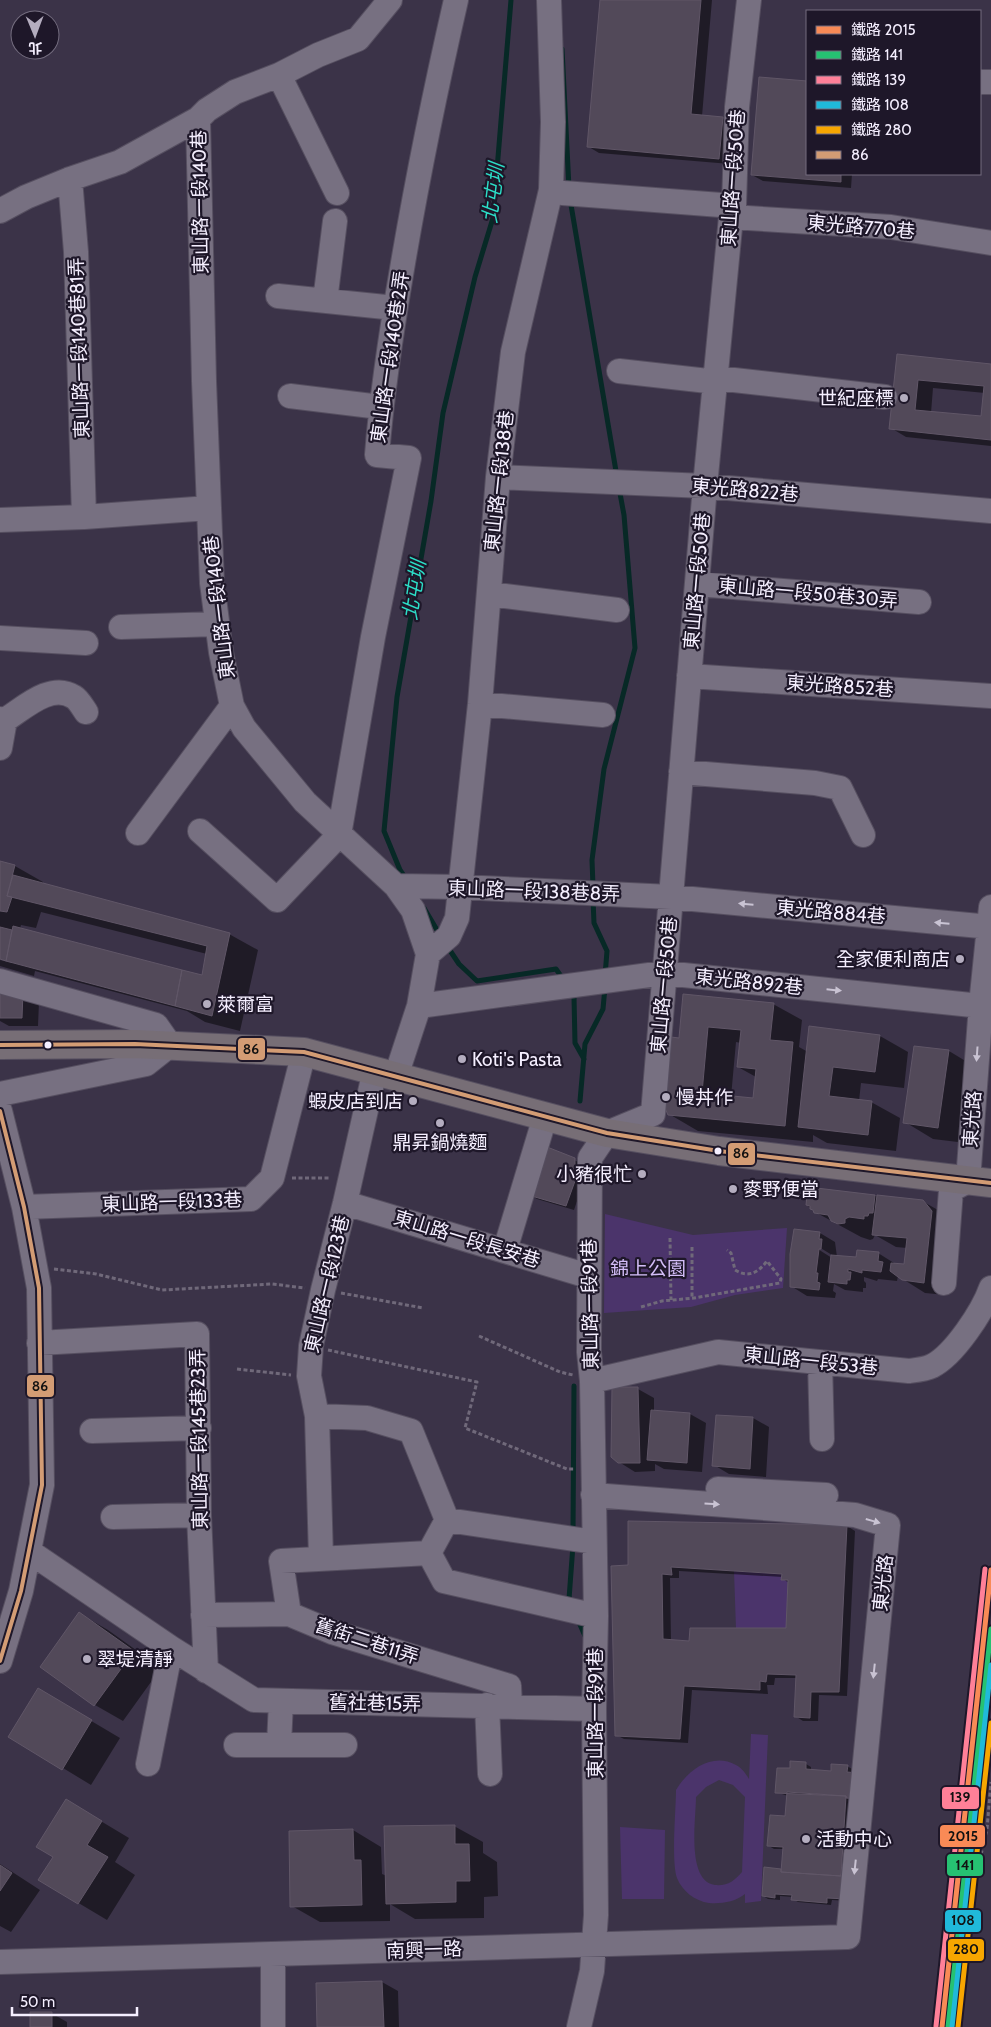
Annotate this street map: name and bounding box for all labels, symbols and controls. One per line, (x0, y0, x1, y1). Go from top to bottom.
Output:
north arrow (10, 10, 60, 60)
legend (806, 10, 981, 175)
text: 鐵路 2015 (851, 21, 916, 39)
text: 北 (28, 39, 42, 57)
text: 鐵路 141 (851, 46, 903, 64)
text: 鐵路 139 (851, 71, 906, 89)
text: 鐵路 108 (851, 96, 909, 114)
street label: 東山路一段50巷 (717, 109, 749, 247)
text: 鐵路 280 (851, 121, 912, 139)
street label: 東山路一段140巷 (187, 130, 213, 274)
text: 86 (851, 146, 869, 164)
water label: 北屯圳 (477, 159, 509, 224)
street label: 東光路770巷 (806, 211, 916, 243)
street label: 東山路一段140巷81弄 (64, 257, 94, 439)
street label: 東山路一段140巷2弄 (367, 270, 413, 444)
place label: 世紀座標 (818, 387, 894, 410)
marker: 世紀座標 (898, 392, 910, 404)
street label: 東山路一段138巷 (480, 409, 518, 553)
street label: 東光路822巷 (690, 474, 800, 506)
street label: 東山路一段50巷 (680, 511, 714, 651)
street label: 東山路一段140巷 (199, 534, 239, 680)
water label: 北屯圳 (397, 556, 431, 622)
street label: 東山路一段50巷30弄 (717, 574, 899, 612)
street label: 東光路852巷 (785, 671, 895, 701)
street label: 東山路一段138巷8弄 (447, 876, 621, 906)
street label: 東光路884巷 (775, 896, 887, 928)
one-way arrow (738, 900, 754, 908)
street label: 東山路一段50巷 (647, 915, 681, 1055)
one-way arrow (934, 918, 950, 926)
place label: 全家便利商店 (836, 948, 950, 971)
marker: 全家便利商店 (954, 953, 966, 965)
street label: 東光路892巷 (694, 965, 804, 999)
one-way arrow (827, 987, 843, 995)
place label: 萊爾富 (217, 993, 274, 1016)
marker: 萊爾富 (201, 998, 213, 1010)
line badge: 86 (237, 1037, 266, 1061)
unlabelled marker (43, 1040, 53, 1050)
text: 86 (243, 1040, 259, 1058)
one-way arrow (973, 1046, 981, 1062)
place label: Koti's Pasta (472, 1048, 562, 1071)
marker: Koti's Pasta (456, 1053, 468, 1065)
place label: 慢丼作 (676, 1086, 733, 1109)
place label: 蝦皮店到店 (308, 1090, 403, 1113)
street label: 東光路 (959, 1090, 985, 1148)
marker: 慢丼作 (660, 1091, 672, 1103)
marker: 蝦皮店到店 (407, 1095, 419, 1107)
marker: 鼎昇鍋燒麵 (434, 1117, 446, 1129)
place label: 鼎昇鍋燒麵 (392, 1131, 488, 1154)
line badge: 86 (727, 1142, 756, 1166)
text: 86 (733, 1144, 749, 1162)
unlabelled marker (713, 1146, 723, 1156)
place label: 小豬很忙 (556, 1163, 632, 1186)
marker: 小豬很忙 (636, 1168, 648, 1180)
place label: 麥野便當 (743, 1178, 819, 1201)
marker: 麥野便當 (727, 1183, 739, 1195)
street label: 東山路一段133巷 (101, 1188, 243, 1216)
street label: 東山路一段長安巷 (391, 1206, 543, 1272)
street label: 東山路一段123巷 (300, 1213, 354, 1355)
street label: 東山路一段91巷 (577, 1238, 603, 1370)
park label: 錦上公園 (610, 1257, 686, 1280)
street label: 東山路一段53巷 (743, 1343, 879, 1379)
street label: 東山路一段145巷23弄 (186, 1348, 212, 1530)
line badge: 86 (26, 1374, 55, 1398)
text: 86 (32, 1377, 48, 1395)
one-way arrow (704, 1501, 720, 1509)
one-way arrow (865, 1517, 880, 1525)
street label: 東光路 (869, 1553, 897, 1613)
street label: 舊街二巷11弄 (312, 1613, 422, 1669)
place label: 翠堤清靜 (97, 1648, 173, 1671)
street label: 東山路一段91巷 (584, 1648, 607, 1779)
marker: 翠堤清靜 (81, 1653, 93, 1665)
one-way arrow (870, 1663, 878, 1679)
street label: 舊社巷15弄 (329, 1691, 421, 1715)
line badge: 139 (941, 1786, 980, 1810)
text: 139 (950, 1788, 970, 1806)
line badge: 2015 (939, 1824, 986, 1848)
text: 2015 (948, 1827, 978, 1845)
place label: 活動中心 (816, 1828, 892, 1851)
marker: 活動中心 (800, 1833, 812, 1845)
line badge: 141 (946, 1853, 984, 1877)
text: 141 (956, 1856, 974, 1874)
one-way arrow (851, 1860, 859, 1876)
line badge: 108 (944, 1909, 982, 1933)
text: 108 (951, 1911, 975, 1929)
street label: 南興一路 (386, 1937, 462, 1963)
line badge: 280 (947, 1938, 985, 1962)
text: 280 (953, 1940, 979, 1958)
scale bar (12, 1984, 138, 2016)
text: 50 m (20, 1993, 55, 2011)

